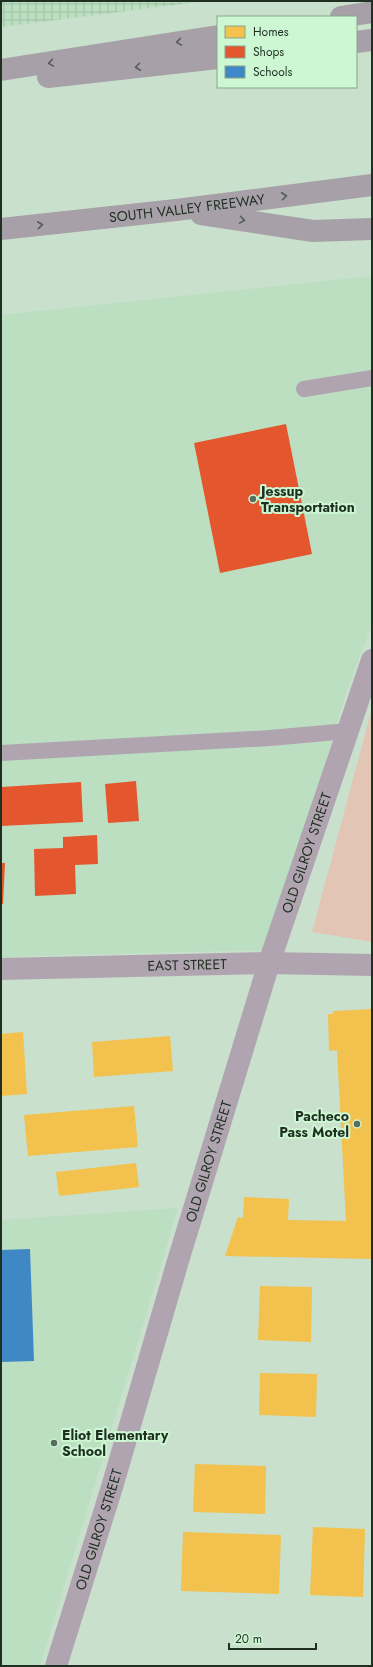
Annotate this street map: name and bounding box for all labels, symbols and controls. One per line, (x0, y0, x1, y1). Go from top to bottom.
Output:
legend (217, 16, 357, 88)
text: Homes (253, 23, 289, 41)
one-way arrow (176, 37, 183, 46)
text: Shops (253, 43, 284, 61)
one-way arrow (48, 58, 54, 66)
one-way arrow (134, 62, 141, 71)
text: Schools (253, 63, 292, 81)
street label: SOUTH VALLEY FREEWAY (108, 189, 266, 227)
one-way arrow (281, 192, 287, 201)
one-way arrow (239, 215, 245, 224)
one-way arrow (37, 221, 43, 230)
place label: Jessup Transportation (258, 481, 355, 517)
marker: Jessup Transportation (248, 494, 258, 504)
street label: OLD GILROY STREET (277, 789, 336, 916)
street label: EAST STREET (147, 954, 227, 976)
street label: OLD GILROY STREET (180, 1098, 237, 1225)
place label: Pacheco Pass Motel (279, 1106, 349, 1142)
marker: Pacheco Pass Motel (352, 1119, 362, 1129)
place label: Eliot Elementary School (62, 1425, 169, 1461)
marker: Eliot Elementary School (49, 1438, 59, 1448)
street label: OLD GILROY STREET (70, 1466, 127, 1593)
scale bar (229, 1625, 316, 1651)
text: 20 m (235, 1630, 262, 1648)

